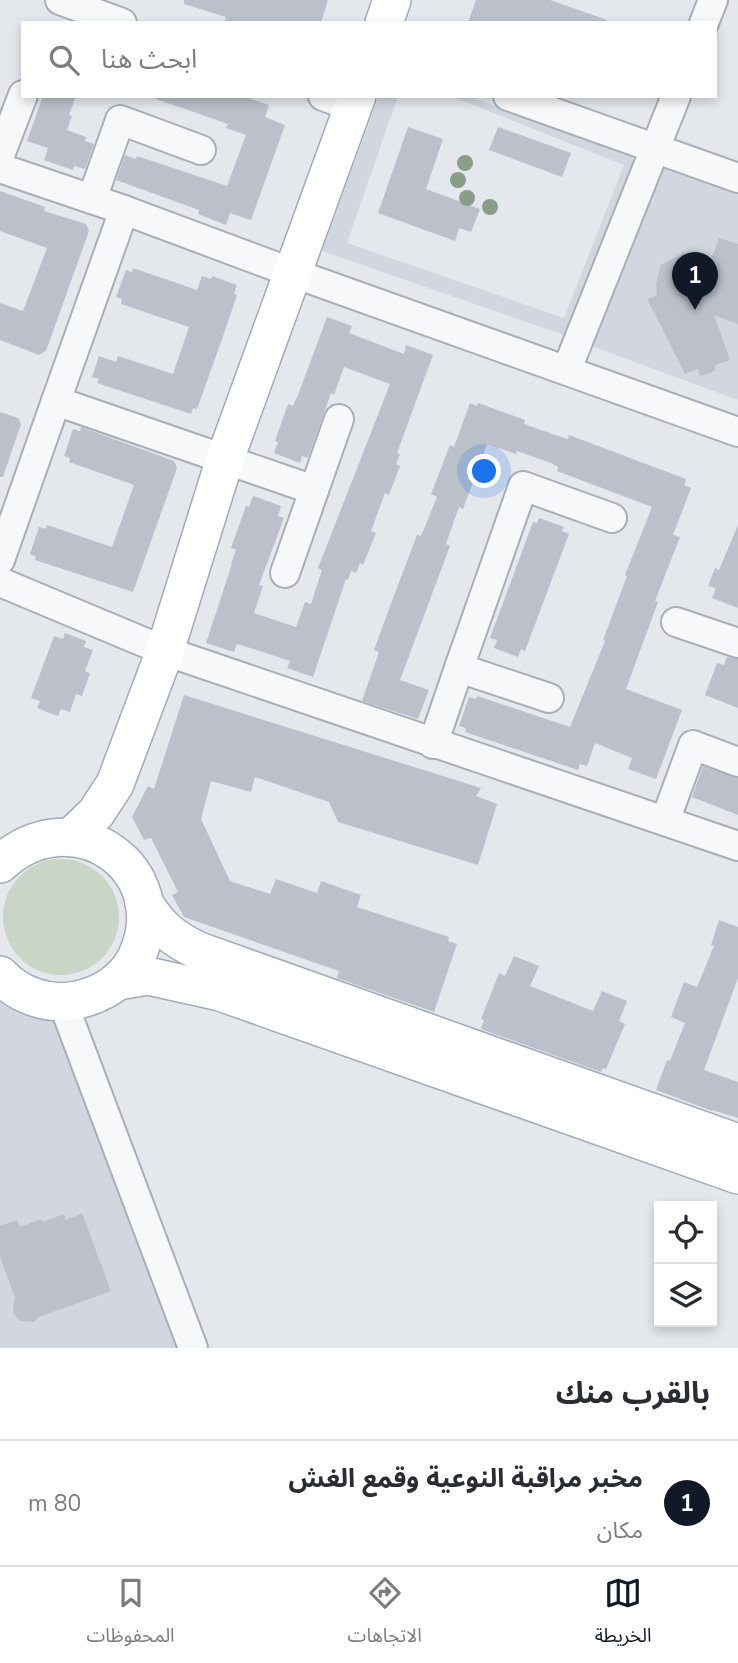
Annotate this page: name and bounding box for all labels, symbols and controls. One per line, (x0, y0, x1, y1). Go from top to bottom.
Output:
search box (21, 21, 717, 98)
icon: search (45, 41, 83, 79)
text: ابحث هنا (101, 42, 197, 77)
pin: 1 (672, 252, 718, 310)
your location (467, 454, 501, 488)
map controls (654, 1201, 717, 1327)
button: locate (654, 1201, 717, 1264)
button: layers (654, 1264, 717, 1327)
text: بالقرب منك (556, 1373, 710, 1414)
text: مخبر مراقبة النوعية وقمع الغش (289, 1461, 643, 1496)
text: 80 m (28, 1488, 81, 1519)
text: 1 (680, 1488, 694, 1519)
text: مكان (597, 1515, 643, 1546)
tab: المحفوظات (86, 1574, 175, 1656)
tab: الاتجاهات (348, 1574, 422, 1656)
tab: الخريطة (595, 1574, 652, 1656)

